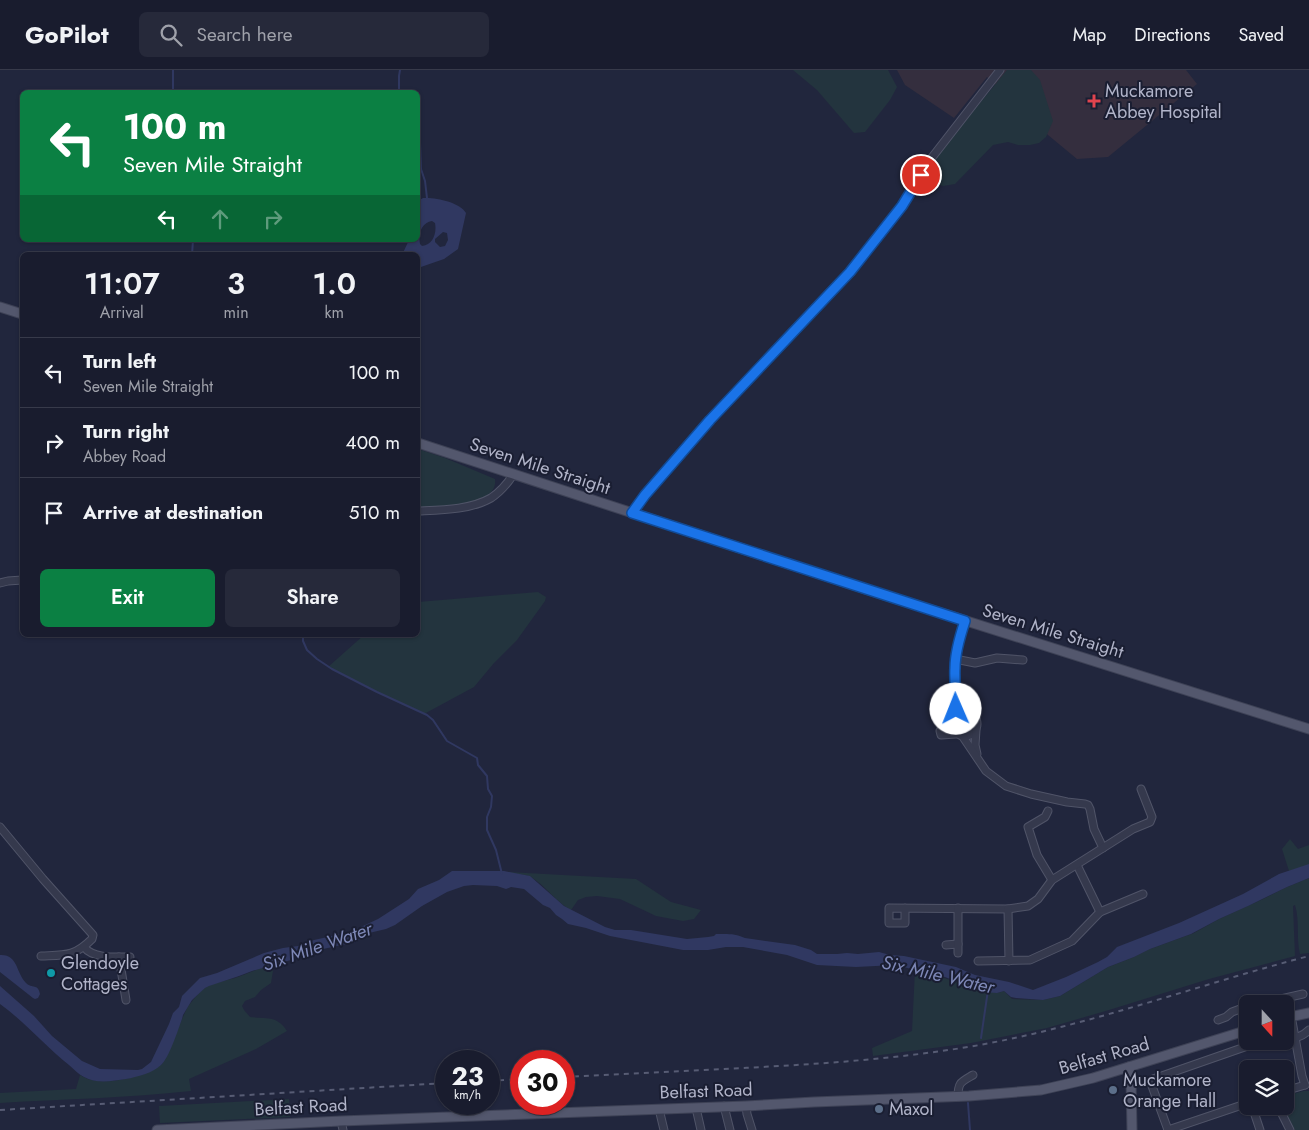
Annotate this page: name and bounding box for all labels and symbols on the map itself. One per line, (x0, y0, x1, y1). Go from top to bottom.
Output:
place label: Muckamore Abbey Hospital (1105, 78, 1222, 125)
marker: Muckamore Abbey Hospital (1087, 94, 1101, 108)
pin (900, 154, 942, 196)
street label: Seven Mile Straight (466, 431, 614, 501)
street label: Seven Mile Straight (979, 597, 1127, 665)
position arrow (929, 682, 981, 734)
water label: Six Mile Water (259, 914, 377, 978)
water label: Six Mile Water (879, 948, 998, 1001)
place label: Glendoyle Cottages (61, 950, 139, 997)
marker: Glendoyle Cottages (45, 967, 57, 979)
north arrow (1239, 995, 1294, 1050)
street label: Belfast Road (1056, 1031, 1152, 1081)
speed limit sign: 30 (510, 1050, 575, 1115)
place label: Muckamore Orange Hall (1123, 1067, 1216, 1114)
street label: Belfast Road (659, 1076, 753, 1106)
marker: Muckamore Orange Hall (1107, 1084, 1119, 1096)
street label: Belfast Road (254, 1092, 348, 1122)
place label: Maxol (889, 1096, 934, 1122)
marker: Maxol (873, 1103, 885, 1115)

